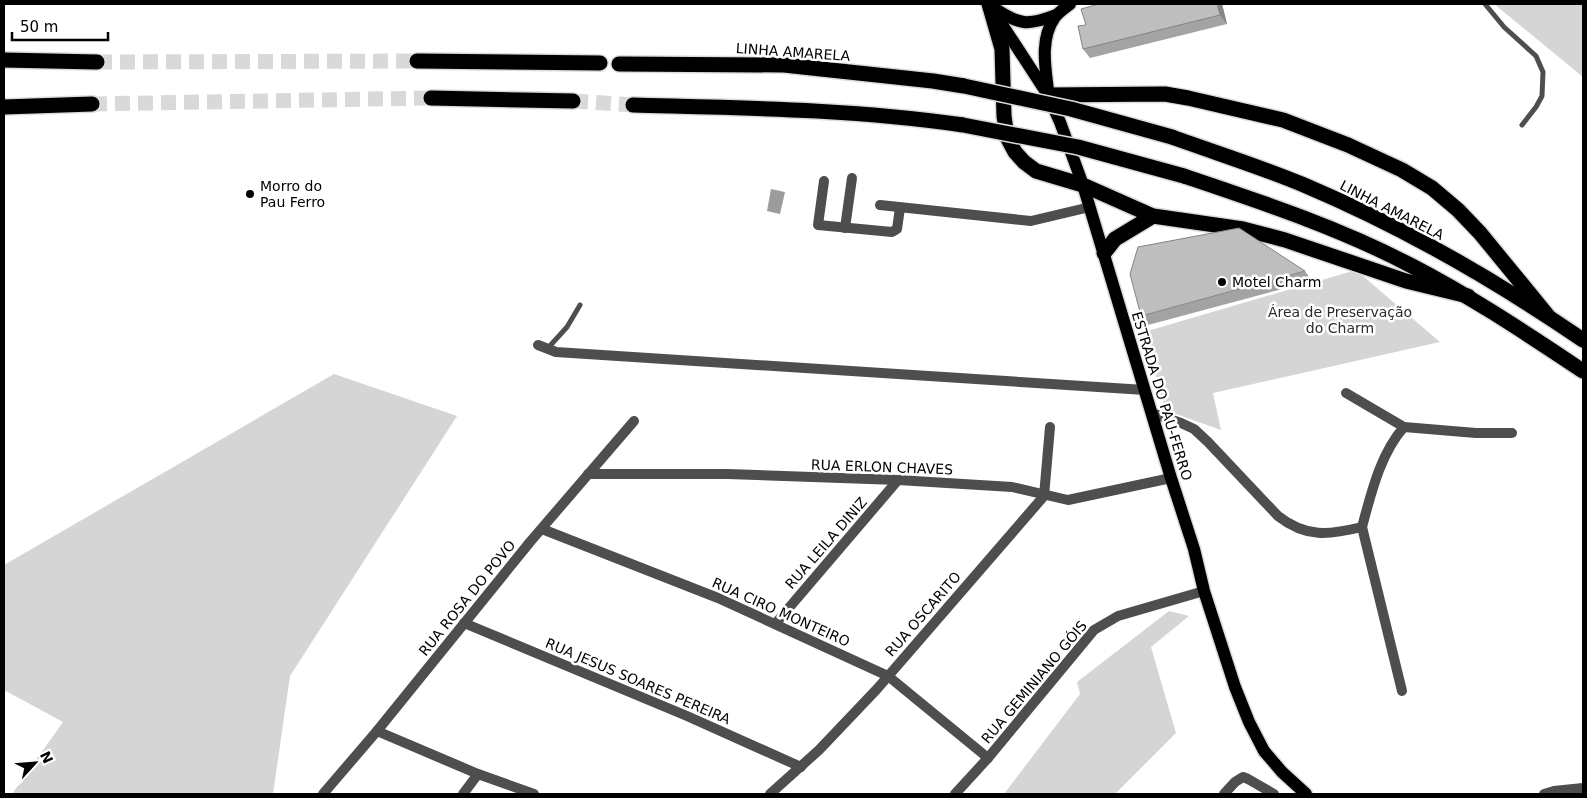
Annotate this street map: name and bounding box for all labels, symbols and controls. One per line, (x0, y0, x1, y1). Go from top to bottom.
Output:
scale bar (12, 10, 109, 42)
text: 50 m (20, 18, 58, 36)
street label: LINHA AMARELA (735, 40, 851, 64)
street label: LINHA AMARELA (1337, 177, 1447, 243)
place label: Morro do Pau Ferro (260, 178, 325, 210)
marker: Morro do Pau Ferro (244, 188, 256, 200)
place label: Motel Charm (1232, 274, 1321, 290)
marker: Motel Charm (1216, 276, 1228, 288)
park label: Área de Preservação do Charm (1268, 304, 1412, 336)
street label: ESTRADA DO PAU-FERRO (1129, 310, 1195, 482)
street label: RUA ERLON CHAVES (811, 457, 953, 477)
street label: RUA LEILA DINIZ (782, 494, 870, 592)
street label: RUA ROSA DO POVO (416, 537, 518, 659)
street label: RUA OSCARITO (882, 568, 964, 660)
street label: RUA CIRO MONTEIRO (710, 574, 852, 650)
street label: RUA GEMINIANO GÓIS (977, 617, 1090, 746)
street label: RUA JESUS SOARES PEREIRA (543, 635, 733, 727)
north arrow (10, 738, 60, 788)
text: N (37, 749, 56, 766)

